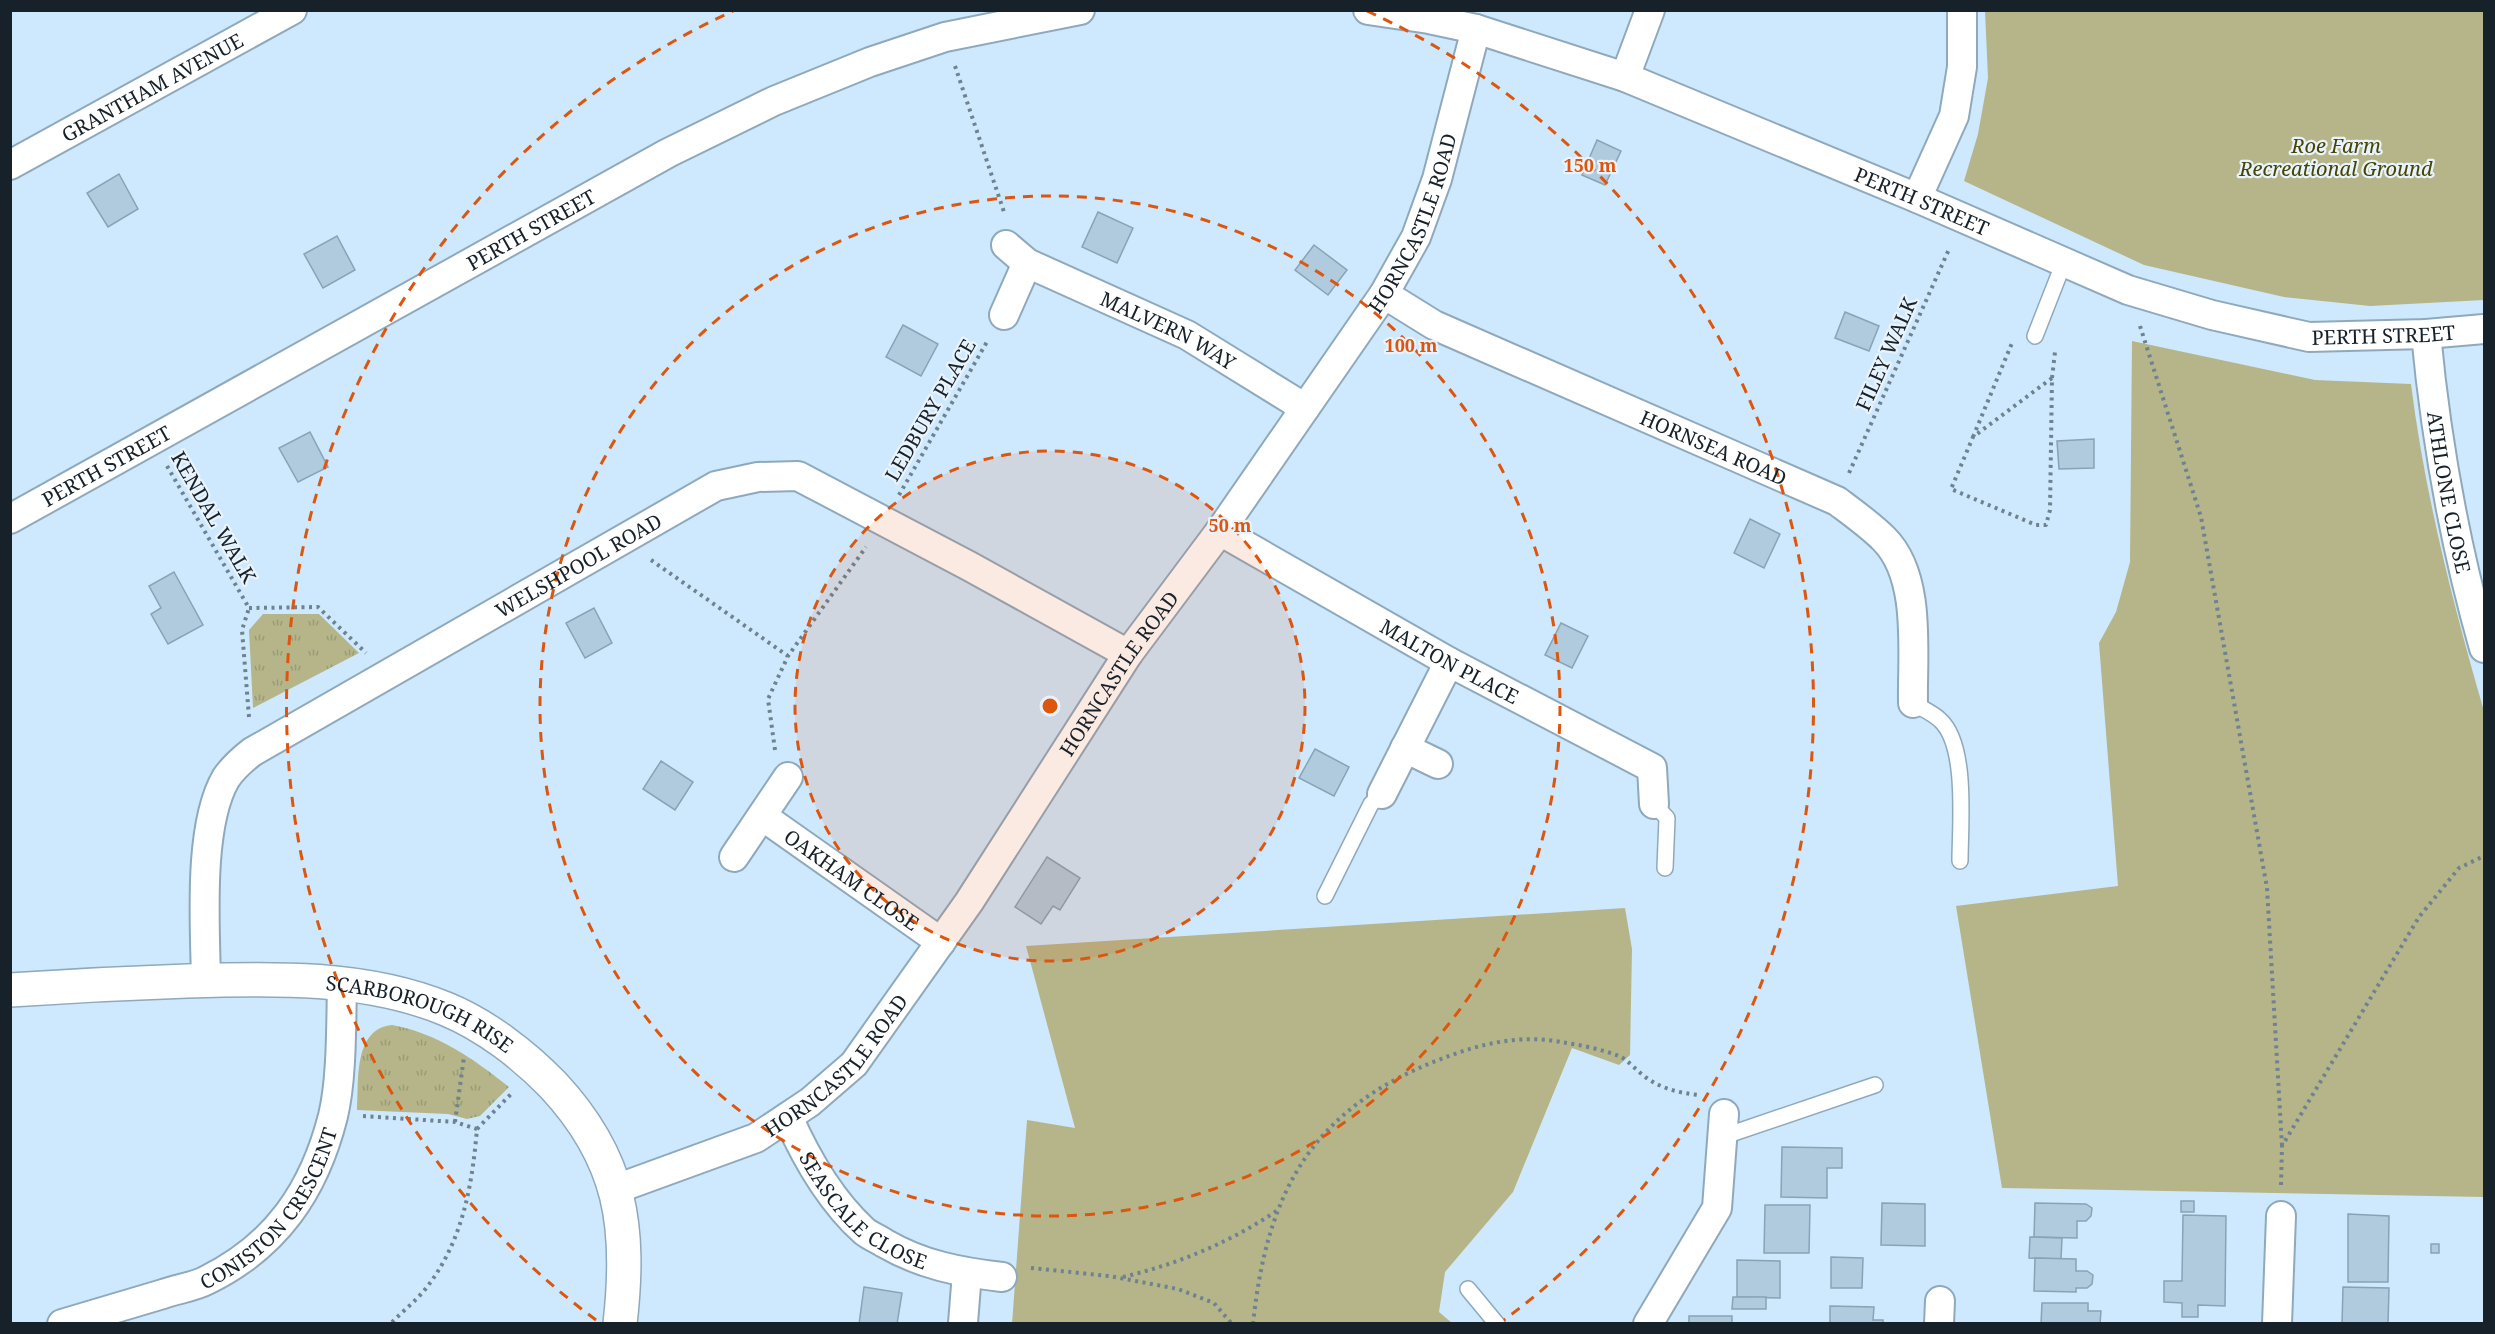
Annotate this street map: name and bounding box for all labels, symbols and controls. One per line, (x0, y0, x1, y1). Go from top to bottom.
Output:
street label: GRANTHAM AVENUE (56, 26, 248, 148)
street label: HORNCASTLE ROAD (1361, 130, 1462, 318)
park label: Roe Farm Recreational Ground (2238, 132, 2433, 182)
text: 150 m (1564, 153, 1617, 177)
street label: PERTH STREET (1851, 160, 1993, 241)
street label: PERTH STREET (461, 183, 600, 276)
street label: MALVERN WAY (1096, 284, 1241, 376)
street label: FILEY WALK (1849, 292, 1923, 415)
street label: PERTH STREET (2311, 318, 2456, 350)
text: 100 m (1385, 333, 1438, 357)
street label: LEDBURY PLACE (878, 334, 982, 486)
street label: HORNSEA ROAD (1636, 403, 1791, 491)
street label: ATHLONE CLOSE (2421, 410, 2478, 576)
street label: PERTH STREET (37, 419, 175, 512)
street label: KENDAL WALK (165, 446, 263, 589)
street label: WELSHPOOL ROAD (490, 507, 666, 623)
text: 50 m (1209, 513, 1252, 537)
street label: HORNCASTLE ROAD (1053, 585, 1184, 761)
street label: MALTON PLACE (1376, 612, 1524, 710)
centre of rings (1040, 696, 1060, 716)
street label: OAKHAM CLOSE (779, 822, 925, 936)
street label: SCARBOROUGH RISE (325, 969, 519, 1058)
street label: HORNCASTLE ROAD (758, 988, 913, 1143)
street label: CONISTON CRESCENT (195, 1124, 343, 1295)
street label: SEASCALE CLOSE (794, 1146, 931, 1275)

